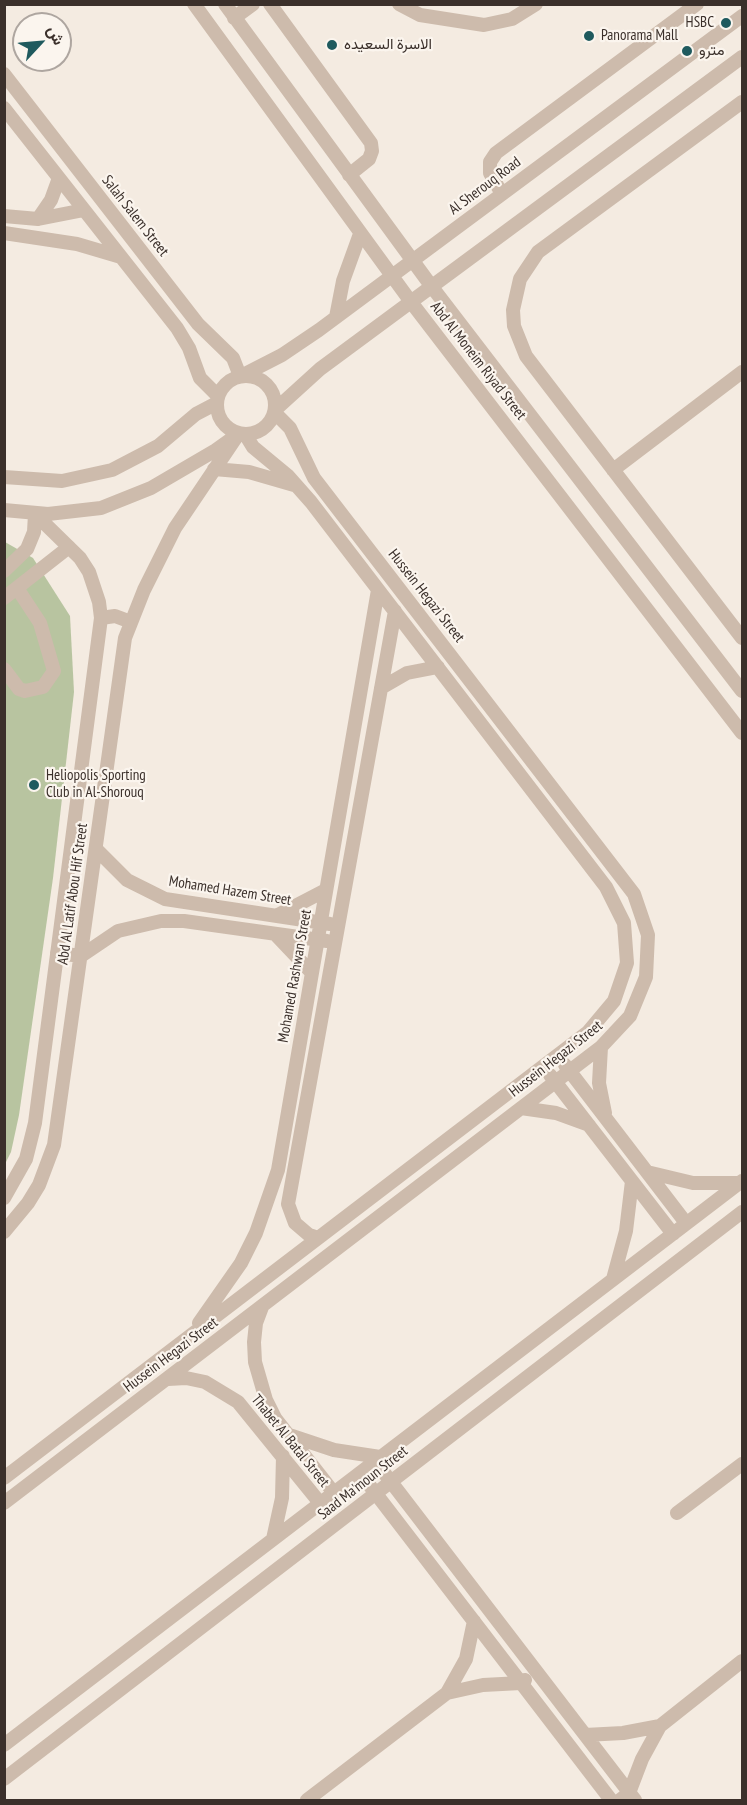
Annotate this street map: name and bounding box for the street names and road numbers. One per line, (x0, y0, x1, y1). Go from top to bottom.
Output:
street label: Al Sherouq Road (446, 153, 524, 219)
street label: Salah Salem Street (98, 172, 172, 260)
street label: Abd Al Moneim Riyad Street (426, 298, 530, 424)
street label: Hussein Hegazi Street (384, 546, 468, 646)
street label: Abd Al Latif Abou Hif Street (54, 822, 92, 966)
street label: Mohamed Hazem Street (167, 872, 293, 910)
street label: Mohamed Rashwan Street (274, 908, 316, 1044)
street label: Hussein Hegazi Street (506, 1017, 606, 1101)
street label: Hussein Hegazi Street (120, 1314, 222, 1396)
street label: Thabet Al Batal Street (247, 1391, 333, 1491)
street label: Saad Ma'moun Street (315, 1442, 411, 1524)

